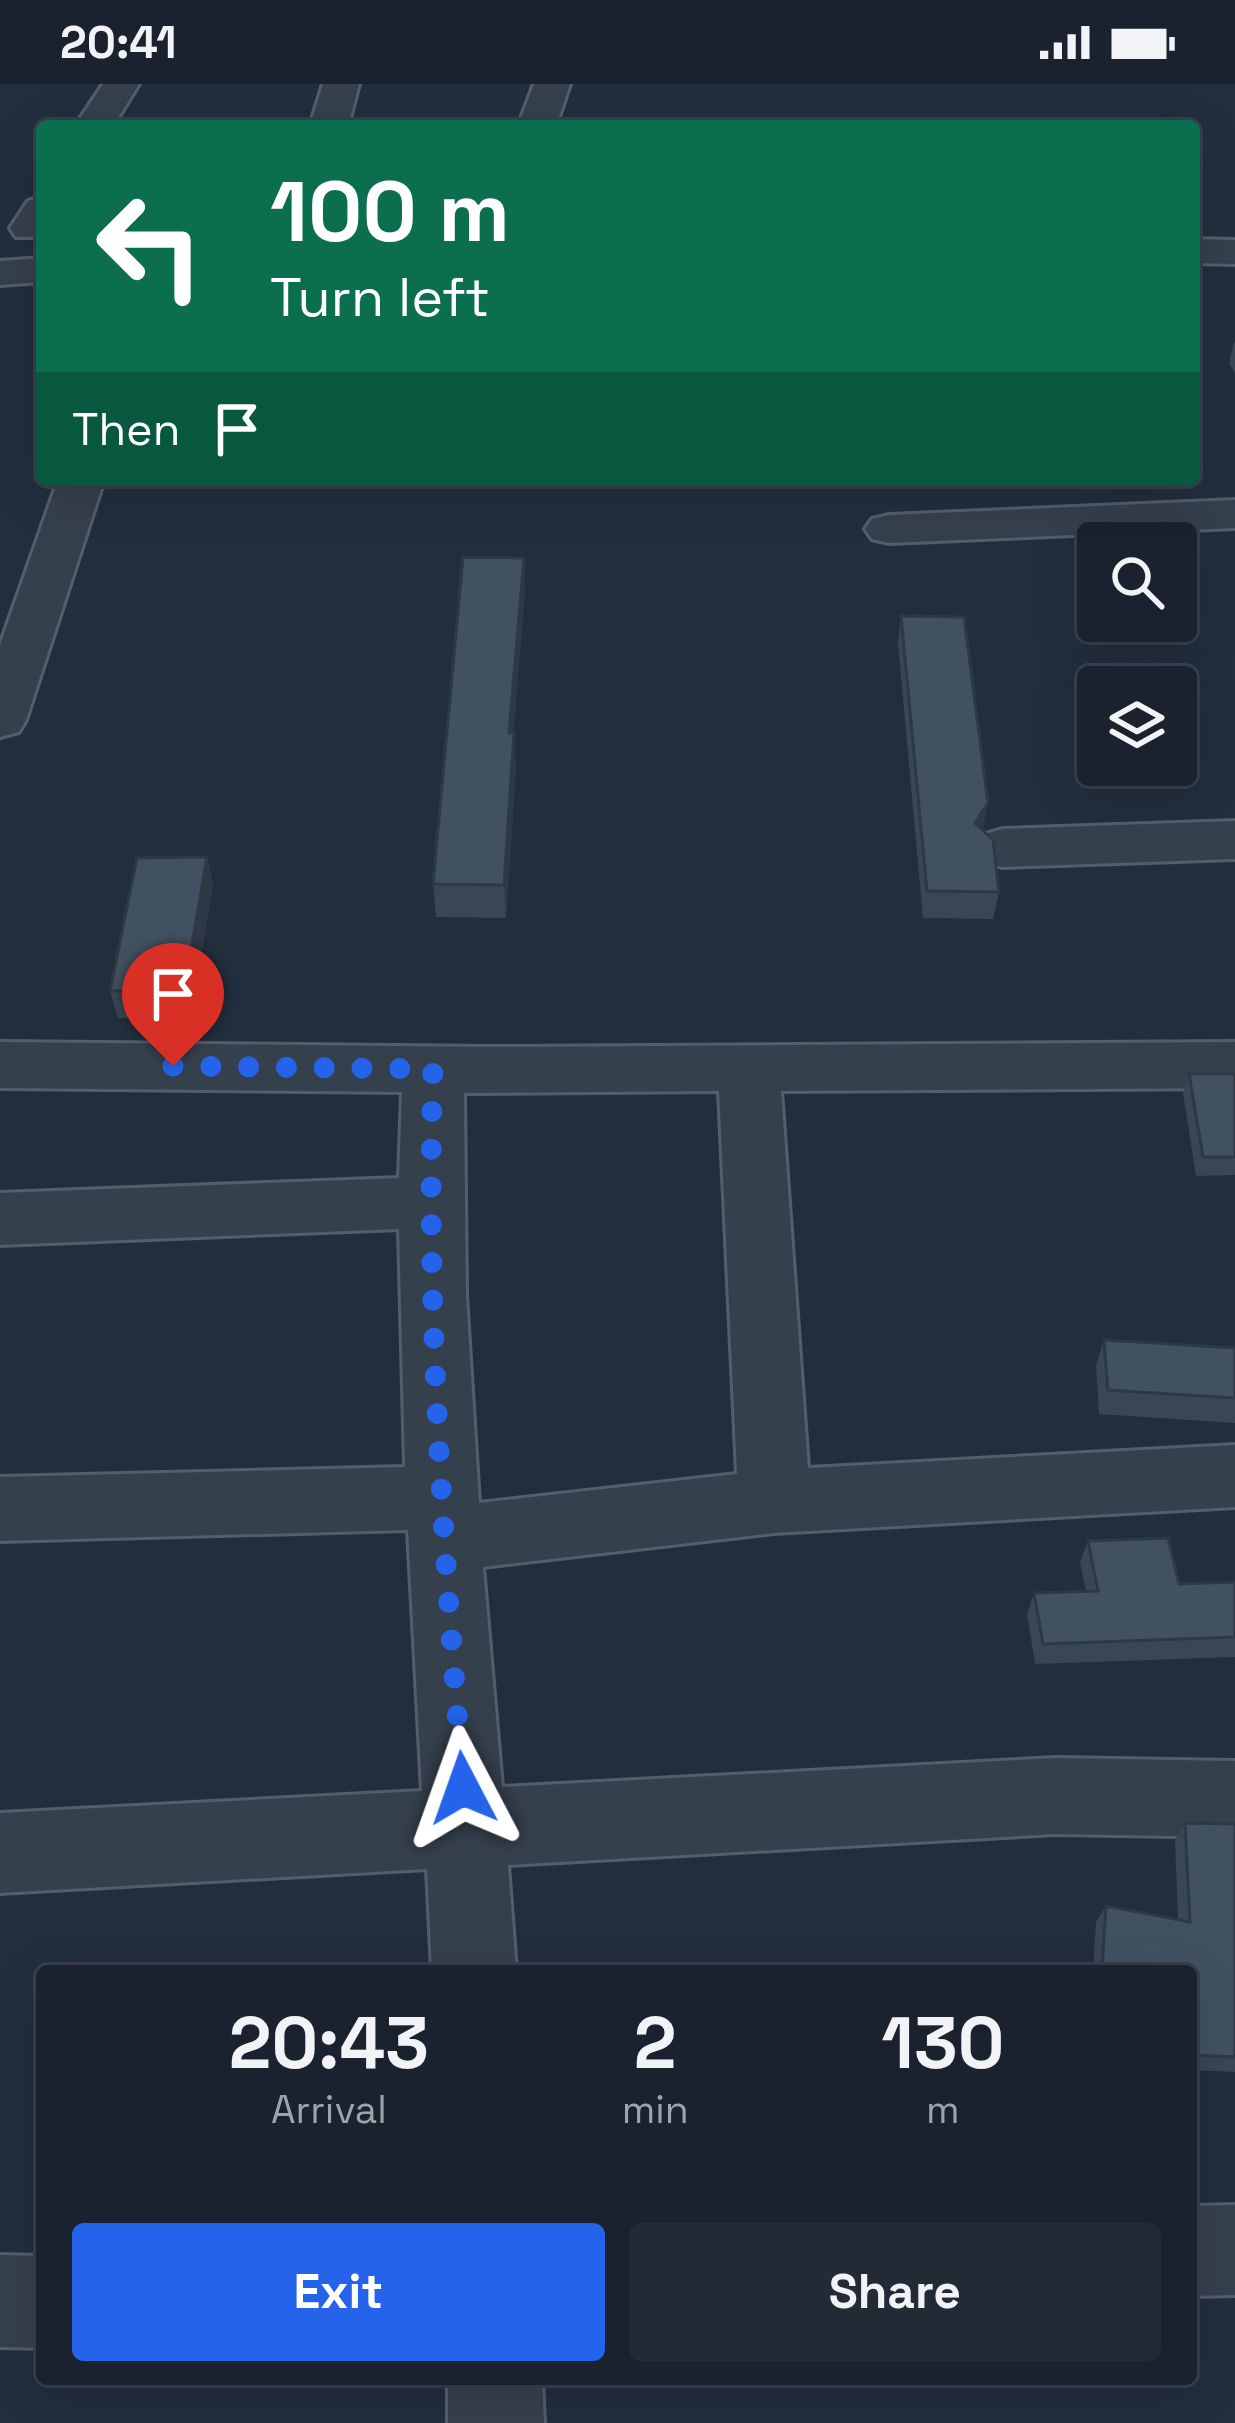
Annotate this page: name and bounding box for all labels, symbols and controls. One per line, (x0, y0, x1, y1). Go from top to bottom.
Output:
text: 20:41 (60, 14, 177, 71)
text: 100 m (270, 158, 510, 266)
icon: left (72, 168, 228, 324)
text: Turn left (270, 263, 490, 332)
icon: arrive (204, 396, 270, 462)
text: Then (72, 401, 180, 458)
map controls (1077, 522, 1197, 786)
button: search (1077, 522, 1197, 642)
button: layers (1077, 666, 1197, 786)
pin (122, 943, 224, 1066)
icon: arrive (140, 961, 206, 1027)
position arrow (400, 1725, 526, 1851)
text: 20:43 (229, 1997, 429, 2089)
text: 2 (634, 1997, 677, 2089)
text: 130 (881, 1997, 1004, 2089)
text: Arrival (271, 2085, 387, 2134)
text: min (622, 2085, 689, 2134)
text: m (926, 2085, 960, 2134)
button: Exit (72, 2223, 605, 2361)
button: Share (629, 2223, 1161, 2361)

